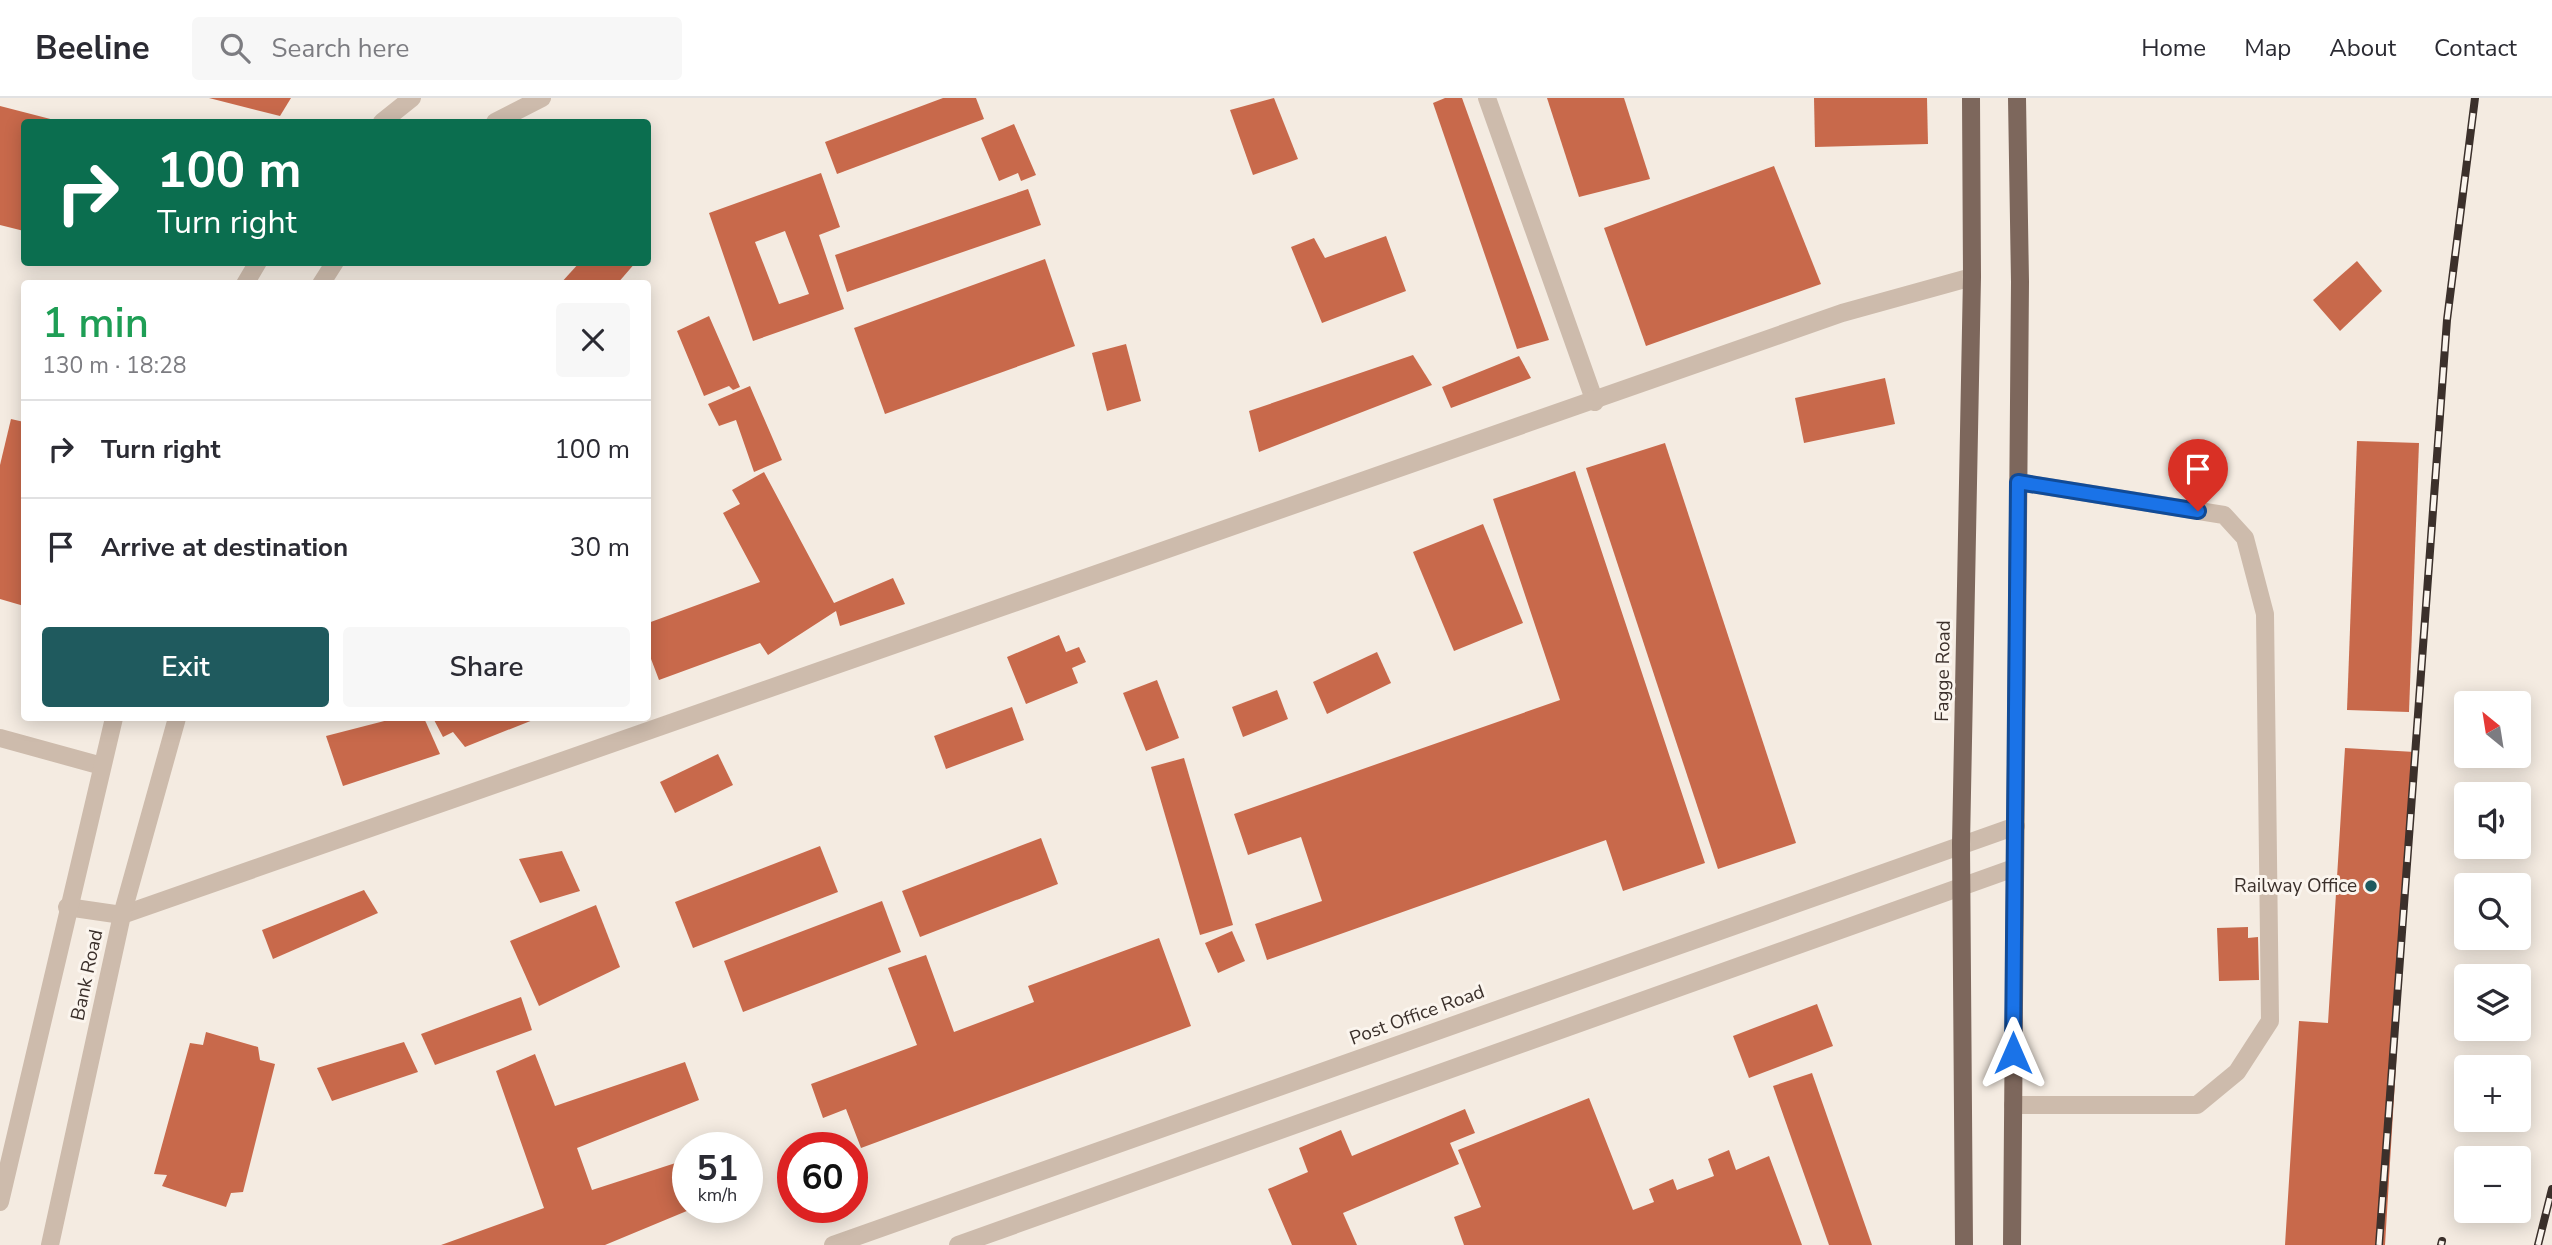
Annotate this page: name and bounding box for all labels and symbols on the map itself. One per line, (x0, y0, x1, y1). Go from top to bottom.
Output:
pin (2168, 439, 2228, 511)
street label: Fagge Road (1929, 620, 1957, 722)
north arrow (2454, 691, 2530, 768)
place label: Railway Office (2234, 873, 2357, 899)
marker: Railway Office (2363, 878, 2379, 894)
street label: Bank Road (65, 927, 109, 1023)
street label: Post Office Road (1346, 979, 1488, 1051)
position arrow (1976, 1016, 2050, 1090)
speed limit sign: 60 (777, 1132, 868, 1223)

